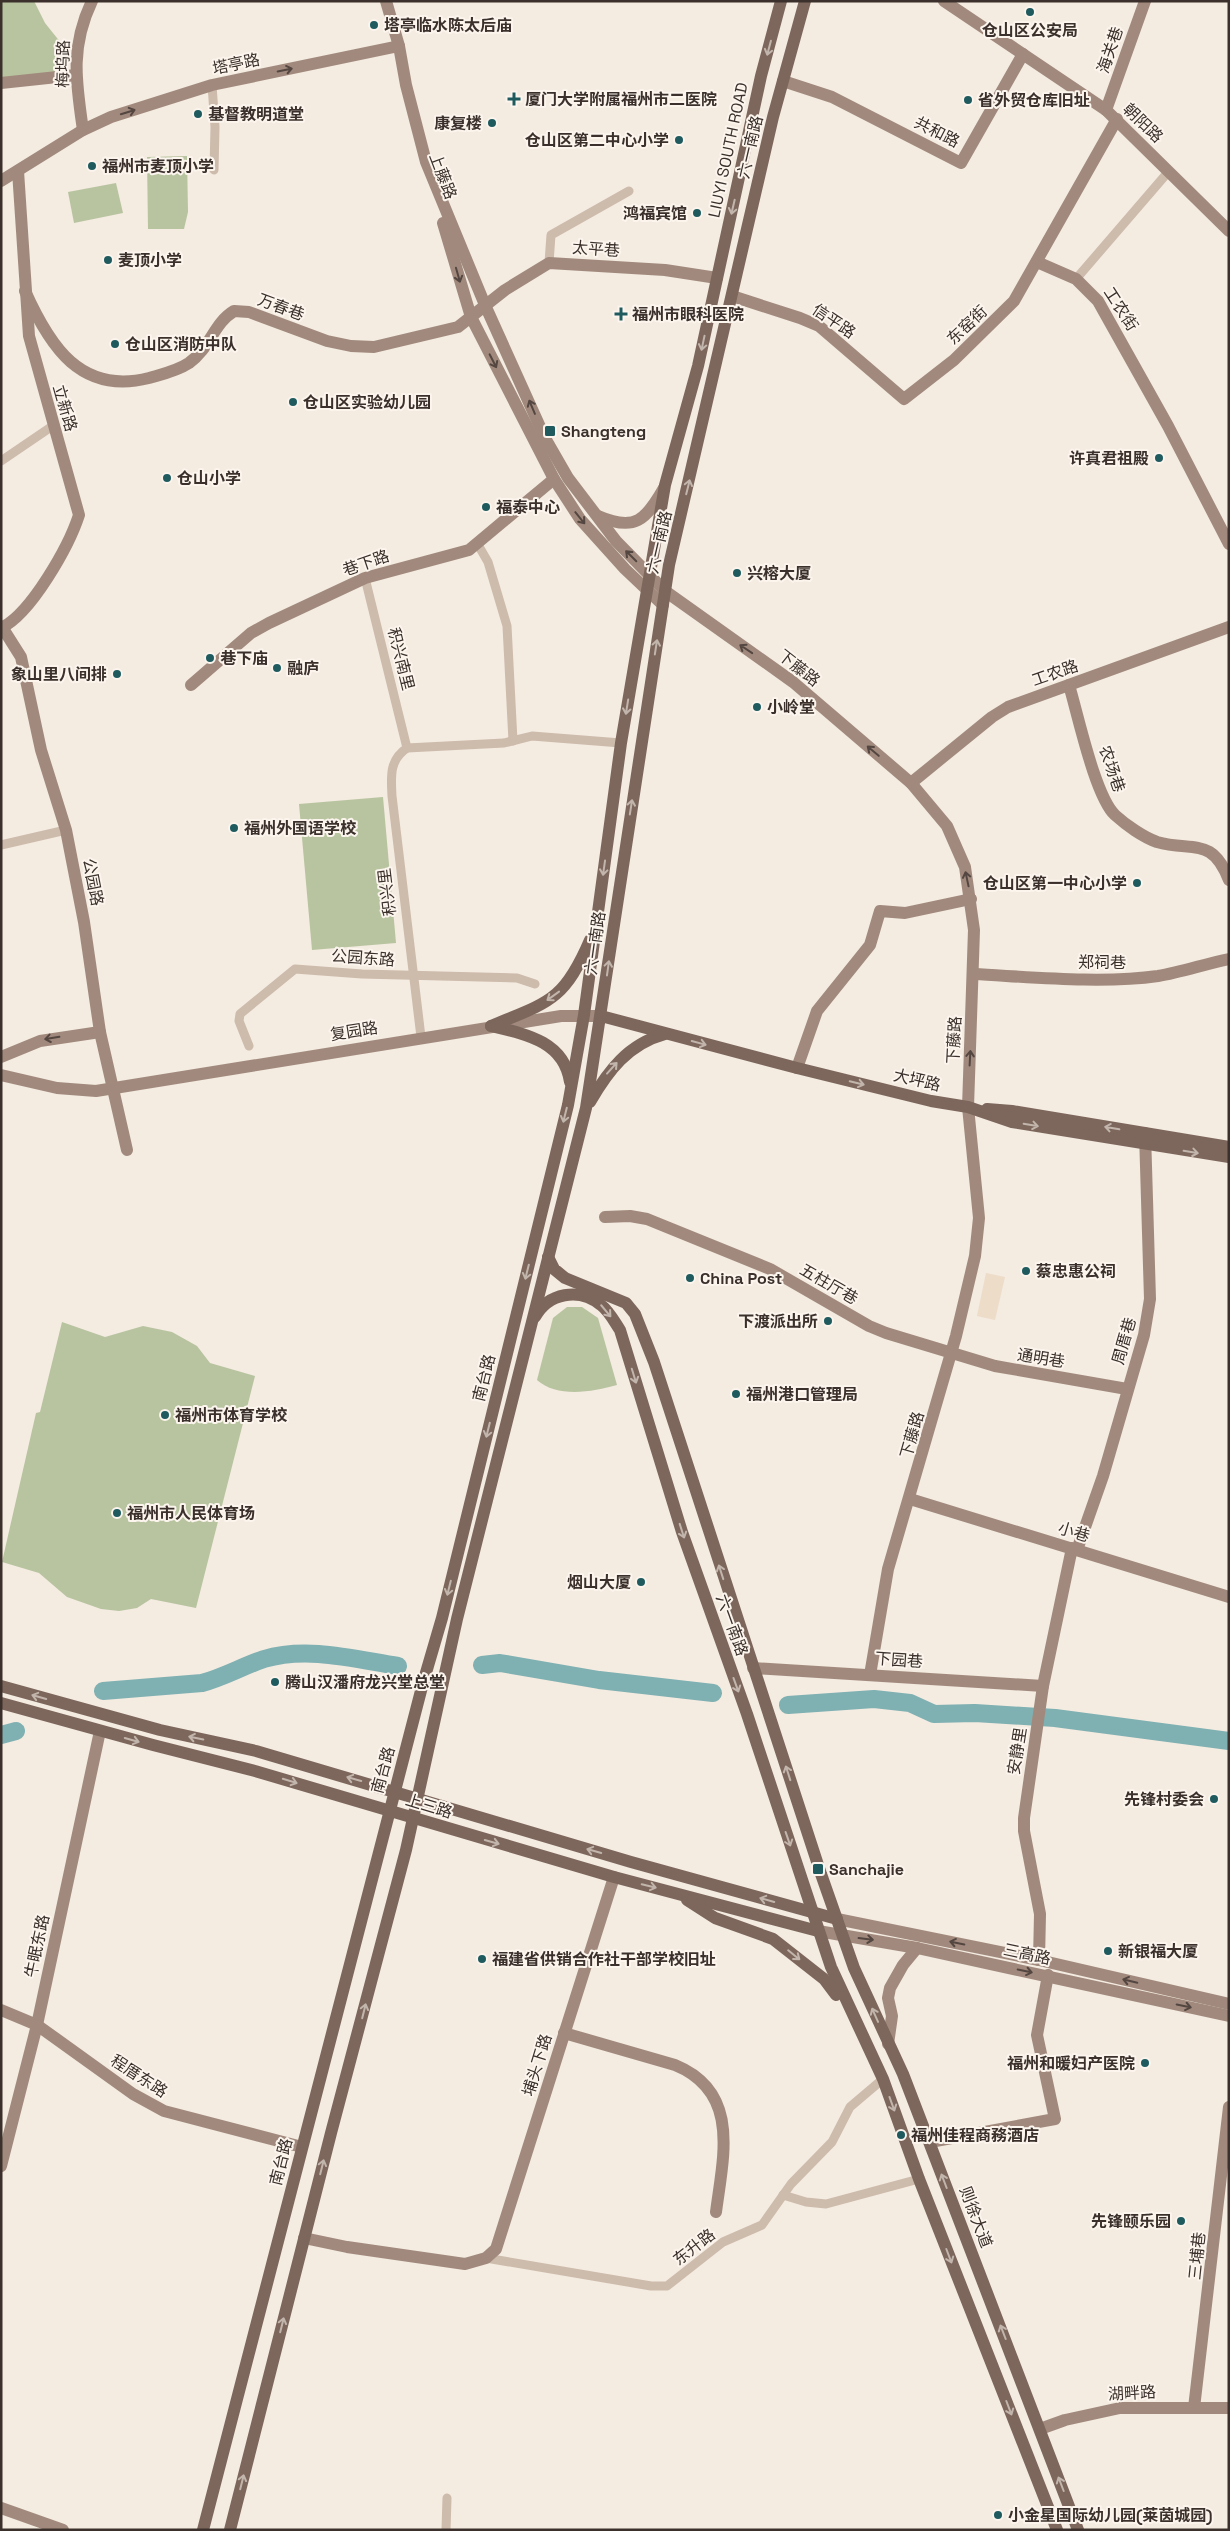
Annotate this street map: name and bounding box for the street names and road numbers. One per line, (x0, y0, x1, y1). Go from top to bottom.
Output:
street label: 海关巷 (1092, 24, 1128, 76)
street label: 梅坞路 (52, 40, 74, 88)
street label: 塔亭路 (210, 49, 262, 79)
street label: LIUYI SOUTH ROAD (703, 81, 753, 219)
street label: 朝阳路 (1118, 99, 1168, 147)
street label: 共和路 (911, 112, 963, 152)
street label: 六一南路 (733, 113, 767, 181)
street label: 上藤路 (425, 150, 461, 202)
street label: 太平巷 (571, 237, 621, 261)
street label: 工农街 (1099, 283, 1143, 335)
street label: 万春巷 (255, 289, 307, 325)
street label: 信平路 (808, 299, 860, 343)
street label: 东窑街 (942, 301, 992, 349)
street label: 立新路 (48, 382, 82, 434)
street label: 六一南路 (642, 508, 676, 576)
street label: 巷下路 (340, 545, 392, 581)
street label: 积兴南里 (383, 625, 419, 693)
street label: 下藤路 (774, 645, 824, 691)
street label: 工农路 (1029, 655, 1081, 691)
street label: 农场巷 (1094, 743, 1130, 795)
street label: 公园路 (78, 856, 108, 908)
street label: 积兴里 (374, 867, 400, 917)
street label: 六一南路 (580, 910, 610, 976)
street label: 公园东路 (330, 945, 396, 971)
street label: 郑祠巷 (1078, 952, 1126, 973)
street label: 下藤路 (942, 1015, 966, 1065)
street label: 复园路 (329, 1017, 379, 1045)
street label: 大坪路 (891, 1064, 943, 1096)
street label: 五柱厅巷 (796, 1259, 862, 1309)
street label: 周厝巷 (1107, 1315, 1141, 1367)
street label: 通明巷 (1016, 1344, 1066, 1372)
street label: 南台路 (468, 1352, 500, 1404)
street label: 下藤路 (895, 1409, 929, 1461)
street label: 小巷 (1056, 1517, 1092, 1547)
street label: 六一南路 (711, 1591, 753, 1659)
street label: 下园巷 (874, 1648, 924, 1672)
street label: 安静里 (1003, 1726, 1031, 1776)
street label: 南台路 (367, 1744, 399, 1796)
street label: 上三路 (403, 1789, 455, 1823)
street label: 牛眠东路 (20, 1913, 54, 1979)
street label: 三高路 (1001, 1939, 1053, 1969)
street label: 埔头下路 (518, 2031, 556, 2099)
street label: 程厝东路 (106, 2050, 172, 2102)
street label: 南台路 (265, 2136, 297, 2188)
street label: 则徐大道 (955, 2183, 997, 2251)
street label: 东升路 (669, 2224, 719, 2270)
street label: 三埔巷 (1184, 2231, 1210, 2281)
street label: 湖畔路 (1107, 2381, 1157, 2405)

